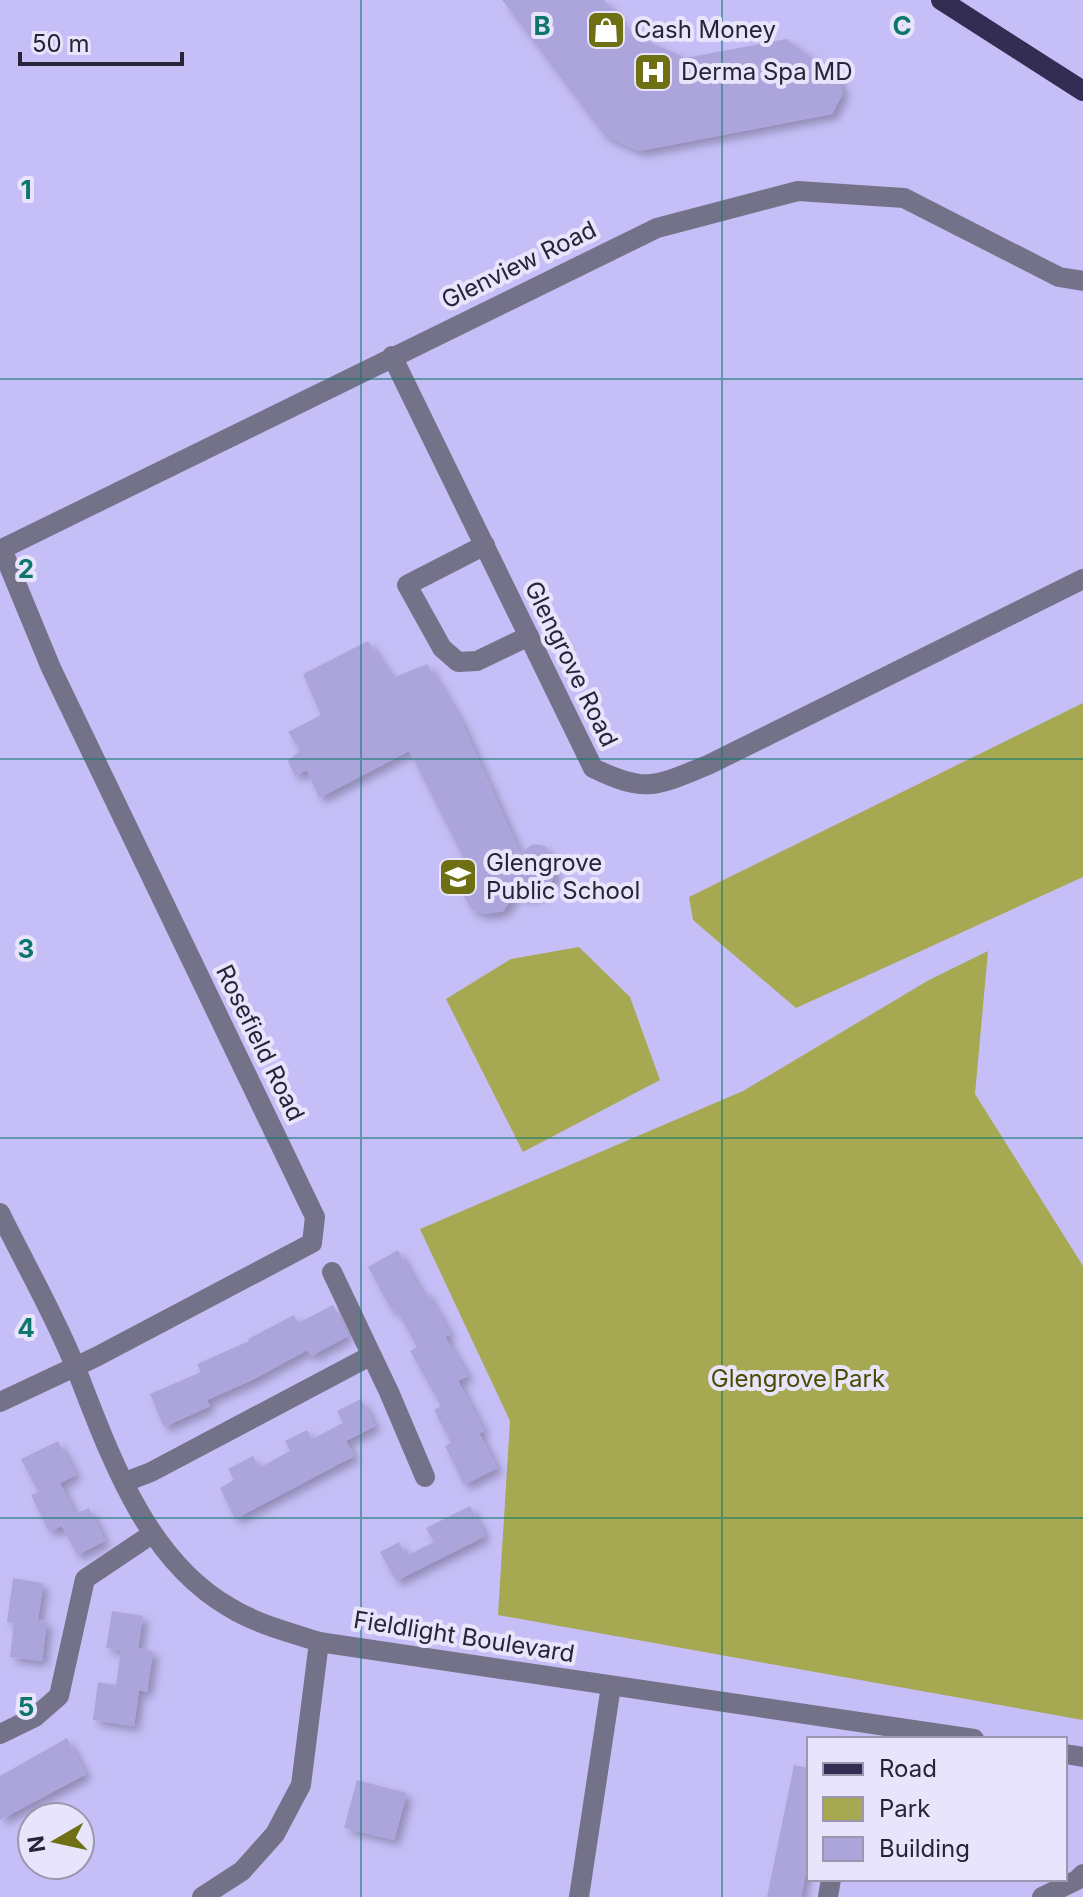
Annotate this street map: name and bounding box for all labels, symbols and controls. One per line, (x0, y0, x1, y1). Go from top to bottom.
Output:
shop icon: Cash Money (585, 9, 627, 51)
text: B (533, 10, 551, 41)
text: C (892, 10, 912, 41)
place label: Cash Money (634, 15, 776, 44)
scale bar (20, 16, 182, 66)
text: 50 m (32, 29, 90, 58)
hospital icon: Derma Spa MD (632, 51, 674, 93)
place label: Derma Spa MD (681, 57, 853, 86)
text: 1 (20, 174, 32, 205)
street label: Glenview Road (437, 215, 601, 315)
text: 2 (18, 553, 34, 584)
street label: Glengrove Road (519, 576, 624, 751)
place label: Glengrove Public School (486, 848, 640, 905)
school or university icon: Glengrove Public School (437, 856, 479, 898)
text: 3 (18, 933, 34, 964)
street label: Rosefield Road (210, 960, 311, 1126)
text: 4 (17, 1312, 35, 1343)
park label: Glengrove Park (711, 1364, 885, 1393)
street label: Fieldlight Boulevard (351, 1605, 577, 1668)
text: 5 (18, 1691, 34, 1722)
legend (807, 1737, 1067, 1881)
text: Road (879, 1754, 937, 1783)
text: Park (879, 1794, 930, 1823)
north arrow (16, 1801, 96, 1881)
text: N (22, 1834, 50, 1854)
text: Building (879, 1834, 970, 1863)

